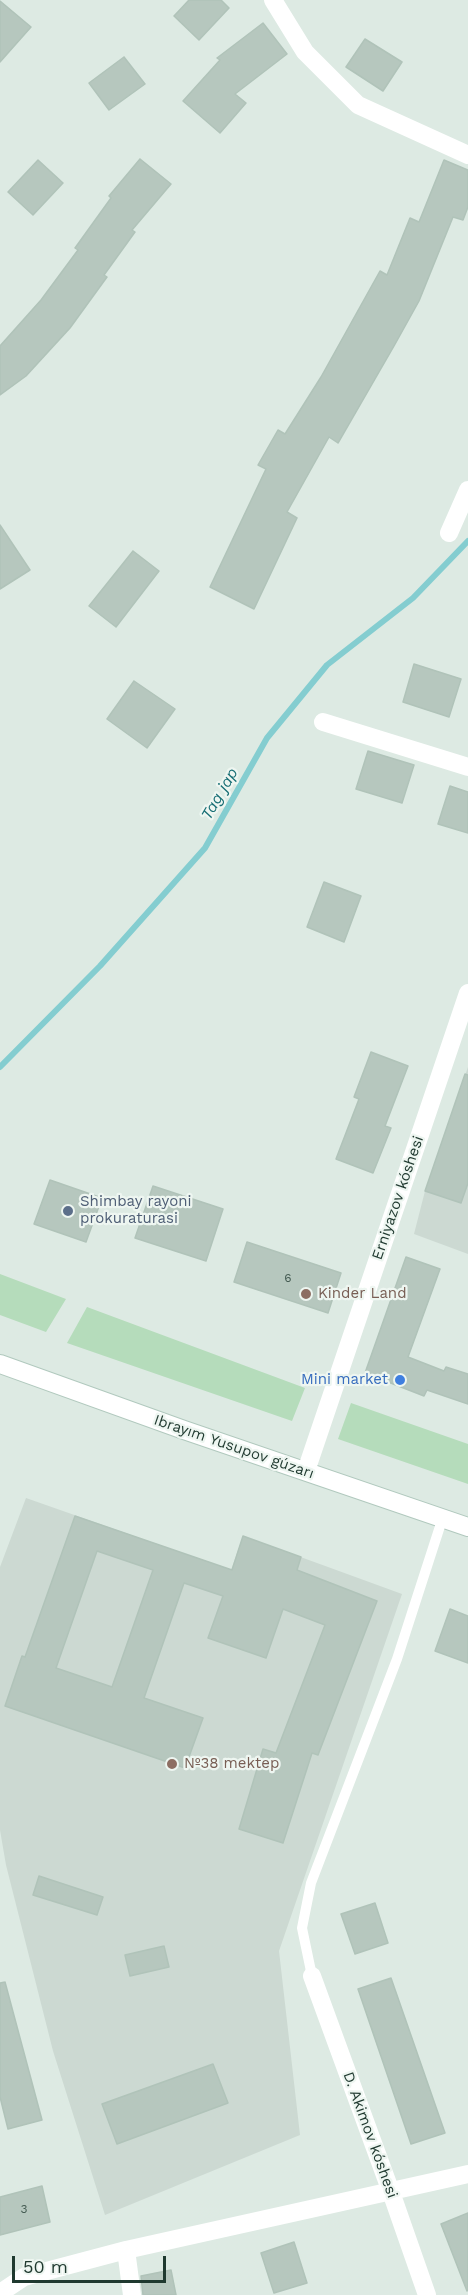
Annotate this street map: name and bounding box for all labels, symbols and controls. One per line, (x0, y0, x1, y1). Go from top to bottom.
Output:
water label: Tag jap (197, 765, 243, 823)
street label: Erniyazov kóshesi (368, 1134, 428, 1262)
place label: Shimbay rayoni prokuraturasi (80, 1193, 191, 1228)
marker: Shimbay rayoni prokuraturasi (61, 1204, 75, 1218)
house number: 6 (284, 1271, 292, 1285)
place label: Kinder Land (318, 1285, 407, 1303)
marker: Kinder Land (299, 1287, 313, 1301)
place label: Mini market (301, 1371, 388, 1389)
marker: Mini market (393, 1373, 407, 1387)
street label: Ibrayım Yusupov gúzarı (152, 1411, 316, 1483)
place label: №38 mektep (184, 1755, 279, 1773)
marker: №38 mektep (165, 1757, 179, 1771)
street label: D. Akimov kóshesi (339, 2069, 401, 2201)
house number: 3 (21, 2202, 27, 2216)
scale bar (15, 2244, 170, 2282)
text: 50 m (23, 2256, 68, 2277)

